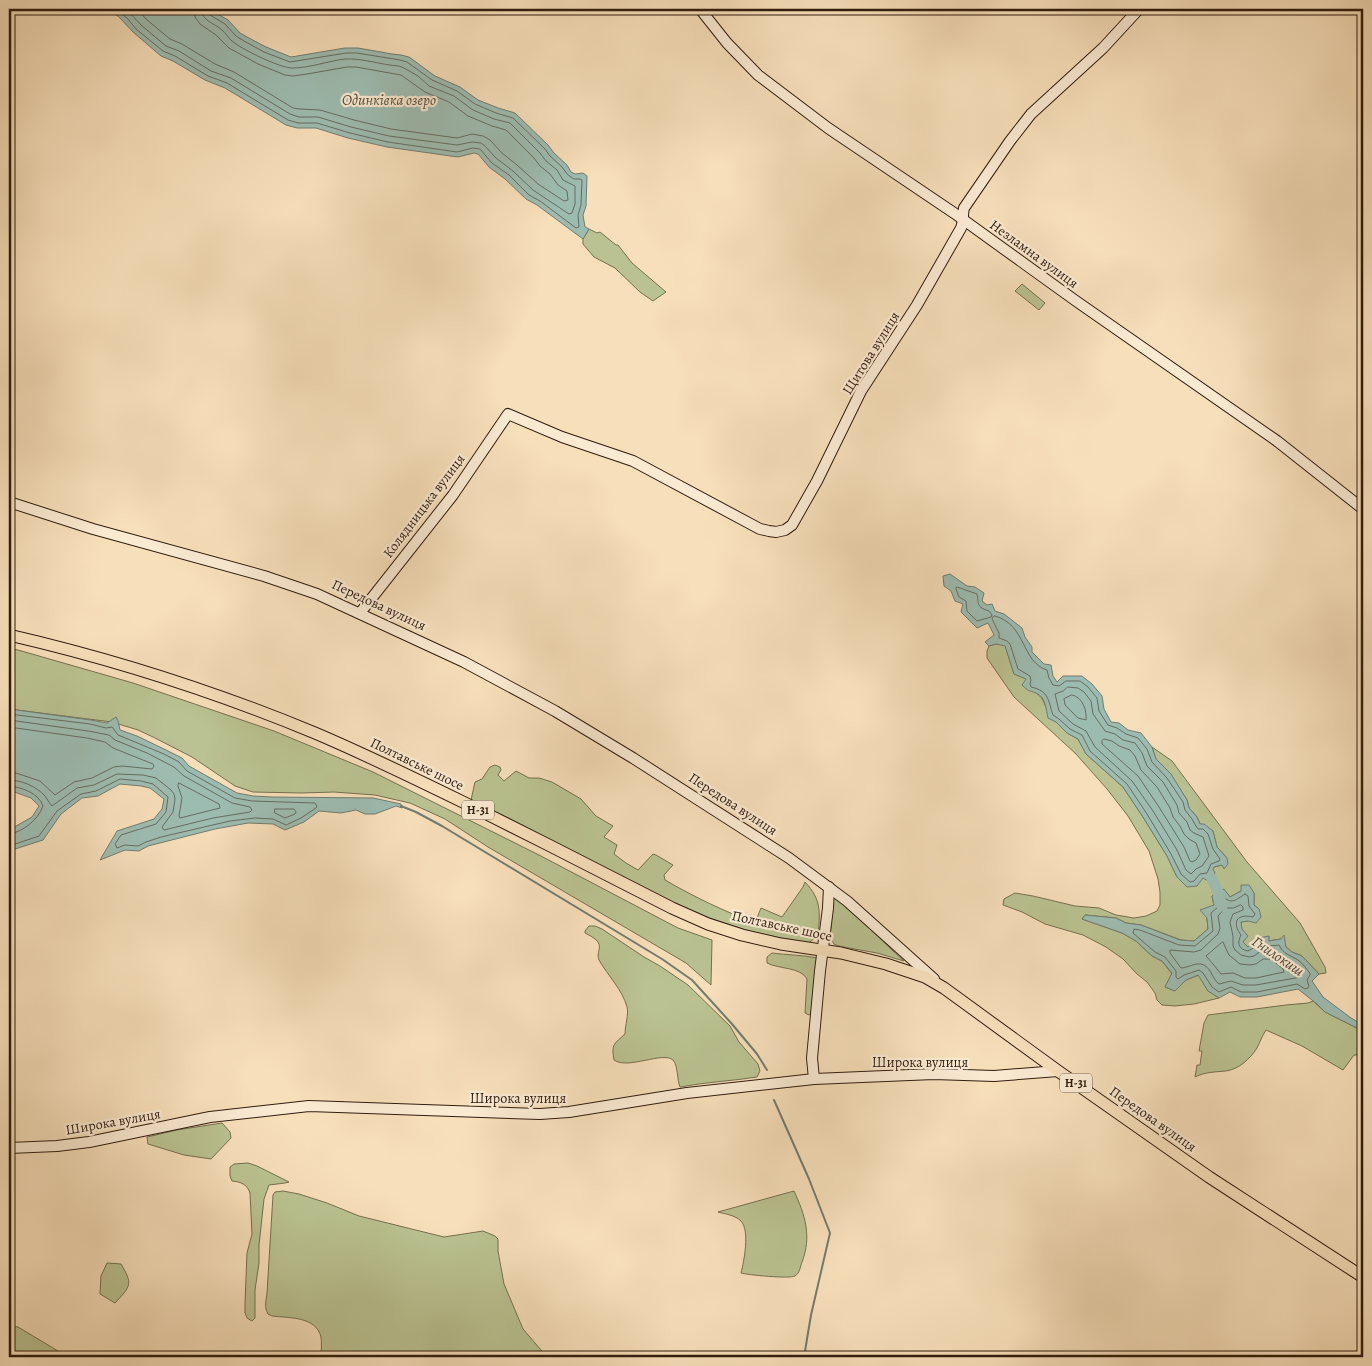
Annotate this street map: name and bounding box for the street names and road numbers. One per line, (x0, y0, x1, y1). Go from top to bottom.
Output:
street label: Незламна вулиця (986, 215, 1082, 293)
street label: Щитова вулиця (838, 308, 904, 398)
street label: Колядницька вулиця (379, 450, 469, 562)
street label: Передова вулиця (329, 575, 430, 635)
street label: Полтавське шосе (367, 733, 467, 795)
street label: Передова вулиця (685, 768, 781, 840)
road number: Н-31 (462, 800, 494, 820)
street label: Полтавське шосе (730, 906, 834, 946)
street label: Широка вулиця (872, 1053, 968, 1072)
road number: Н-31 (1060, 1074, 1092, 1092)
street label: Передова вулиця (1106, 1082, 1201, 1156)
street label: Широка вулиця (470, 1089, 566, 1108)
street label: Широка вулиця (64, 1104, 162, 1140)

